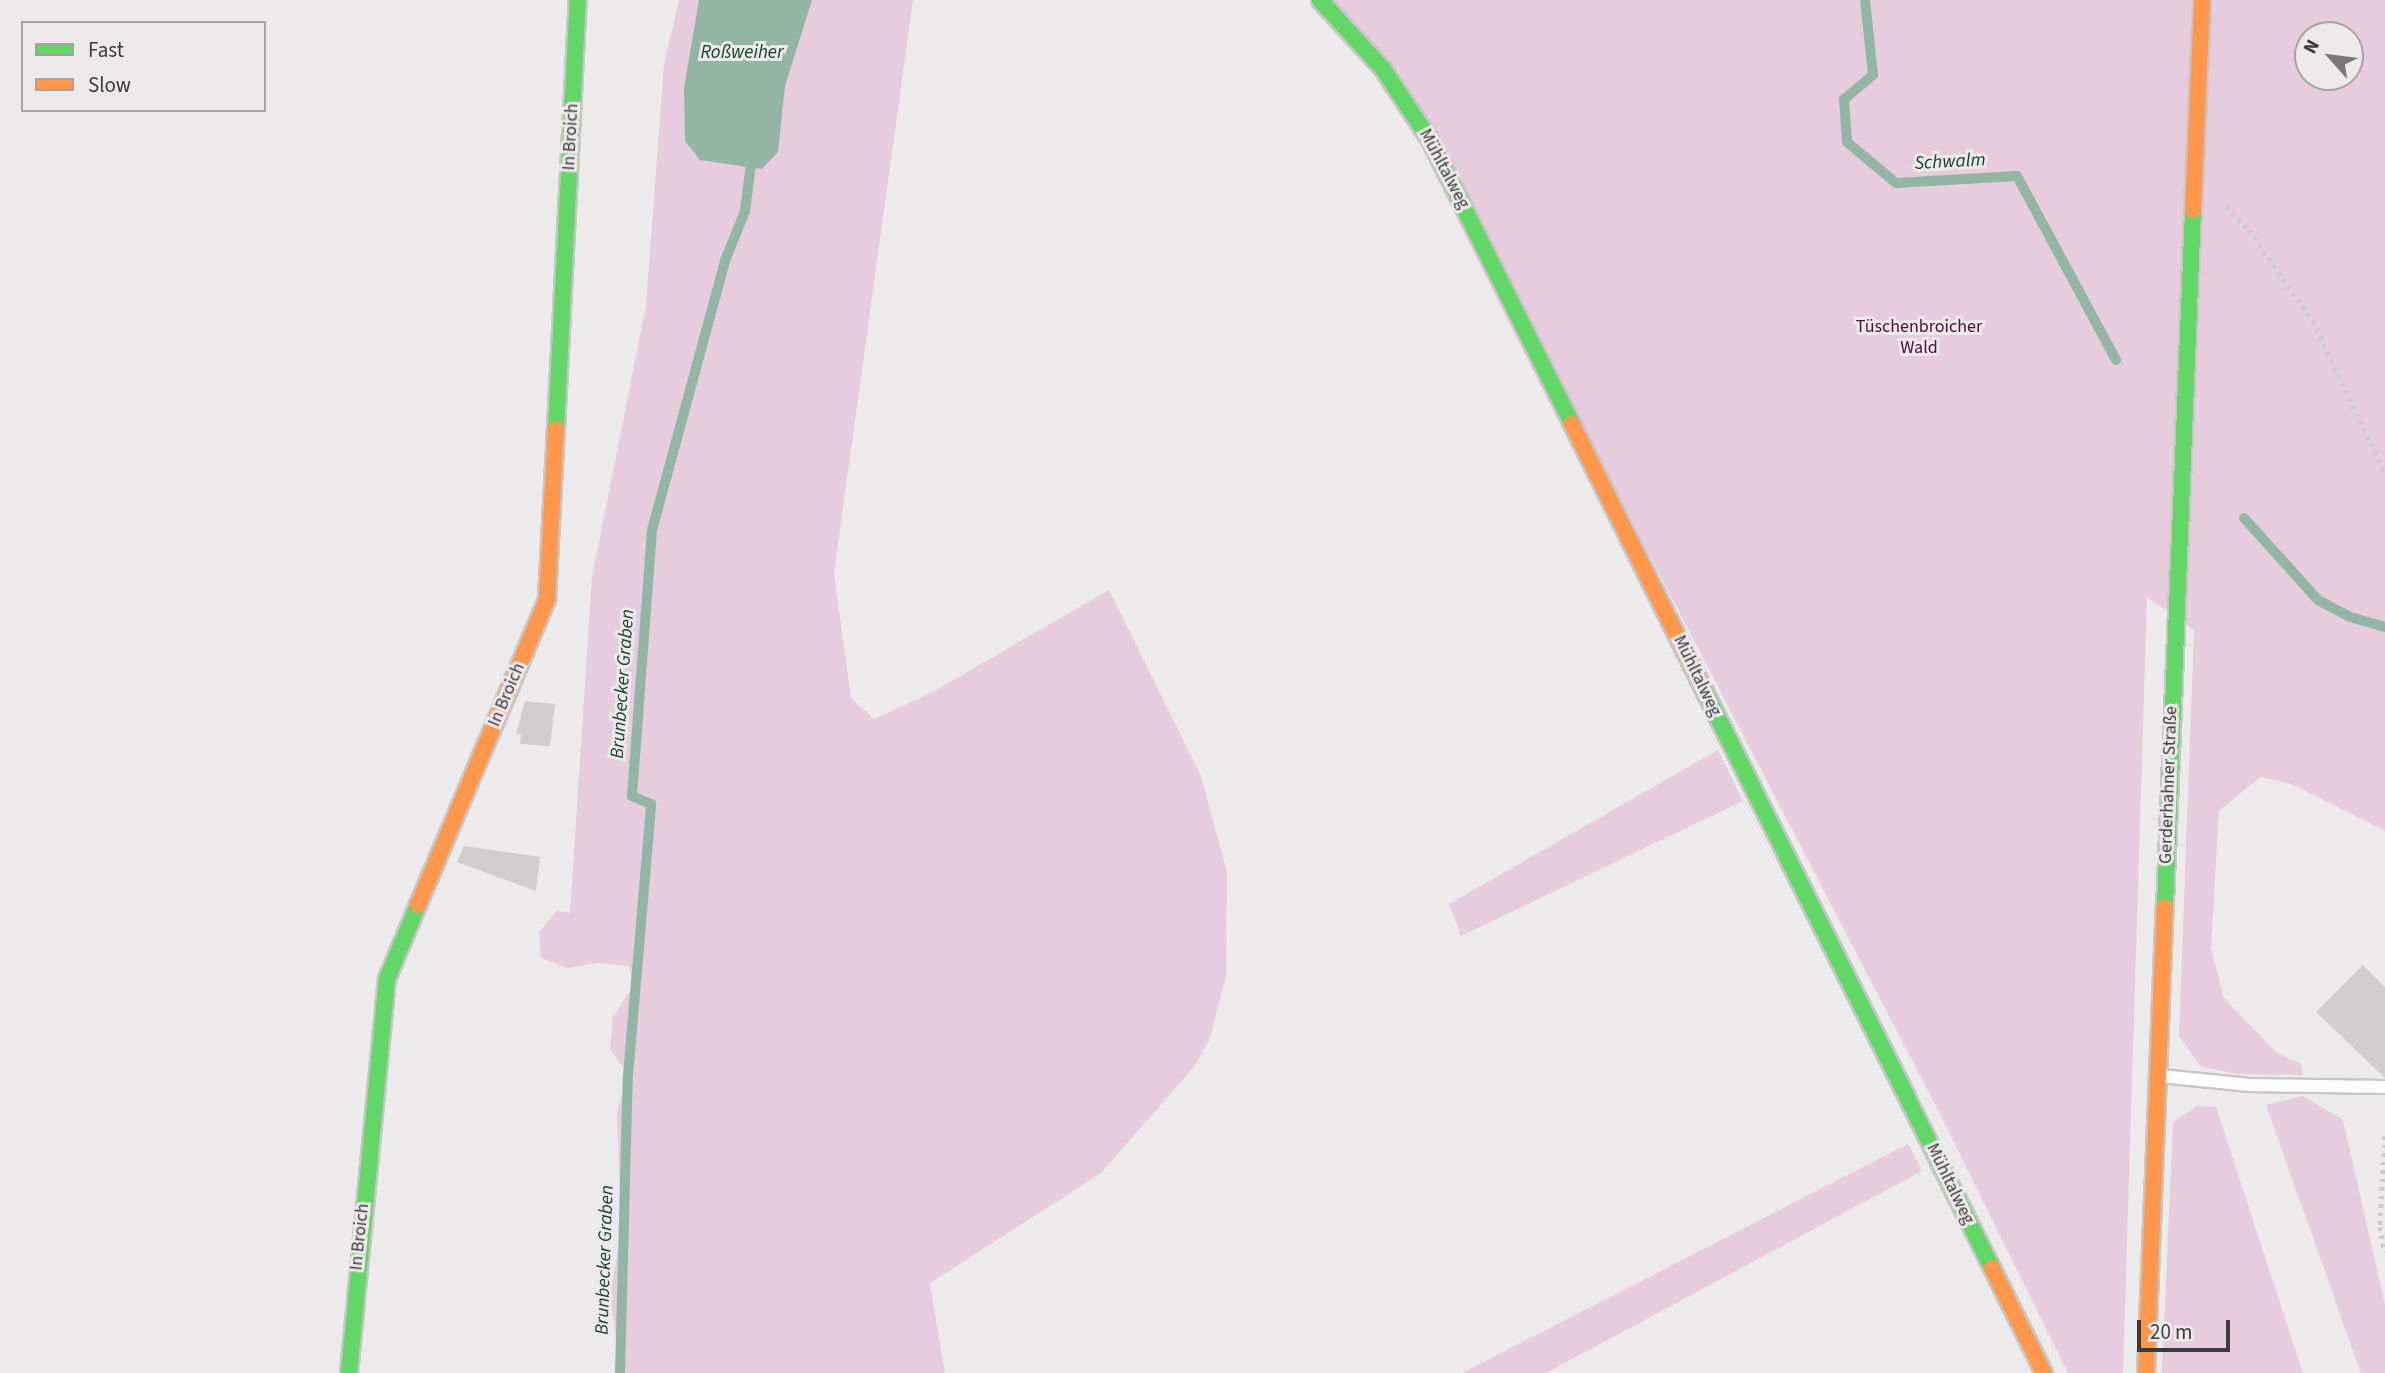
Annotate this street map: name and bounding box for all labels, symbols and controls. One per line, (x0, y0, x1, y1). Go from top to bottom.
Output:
legend (21, 21, 266, 112)
north arrow (2294, 21, 2364, 91)
text: Fast (88, 35, 124, 65)
text: N (2297, 35, 2327, 59)
water label: Roßweiher (701, 42, 783, 64)
text: Slow (88, 70, 131, 100)
street label: In Broich (558, 103, 584, 171)
street label: Mühltalweg (1414, 125, 1474, 213)
water label: Schwalm (1914, 149, 1986, 175)
park label: Tüschenbroicher Wald (1856, 317, 1982, 360)
water label: Brunbecker Graben (606, 608, 640, 760)
street label: Mühltalweg (1668, 632, 1726, 720)
street label: In Broich (484, 660, 530, 730)
street label: Gerderhahner Straße (2155, 706, 2183, 864)
street label: Mühltalweg (1921, 1140, 1979, 1228)
water label: Brunbecker Graben (591, 1185, 619, 1335)
street label: In Broich (346, 1203, 374, 1271)
scale bar (2140, 1306, 2233, 1350)
text: 20 m (2150, 1317, 2192, 1347)

